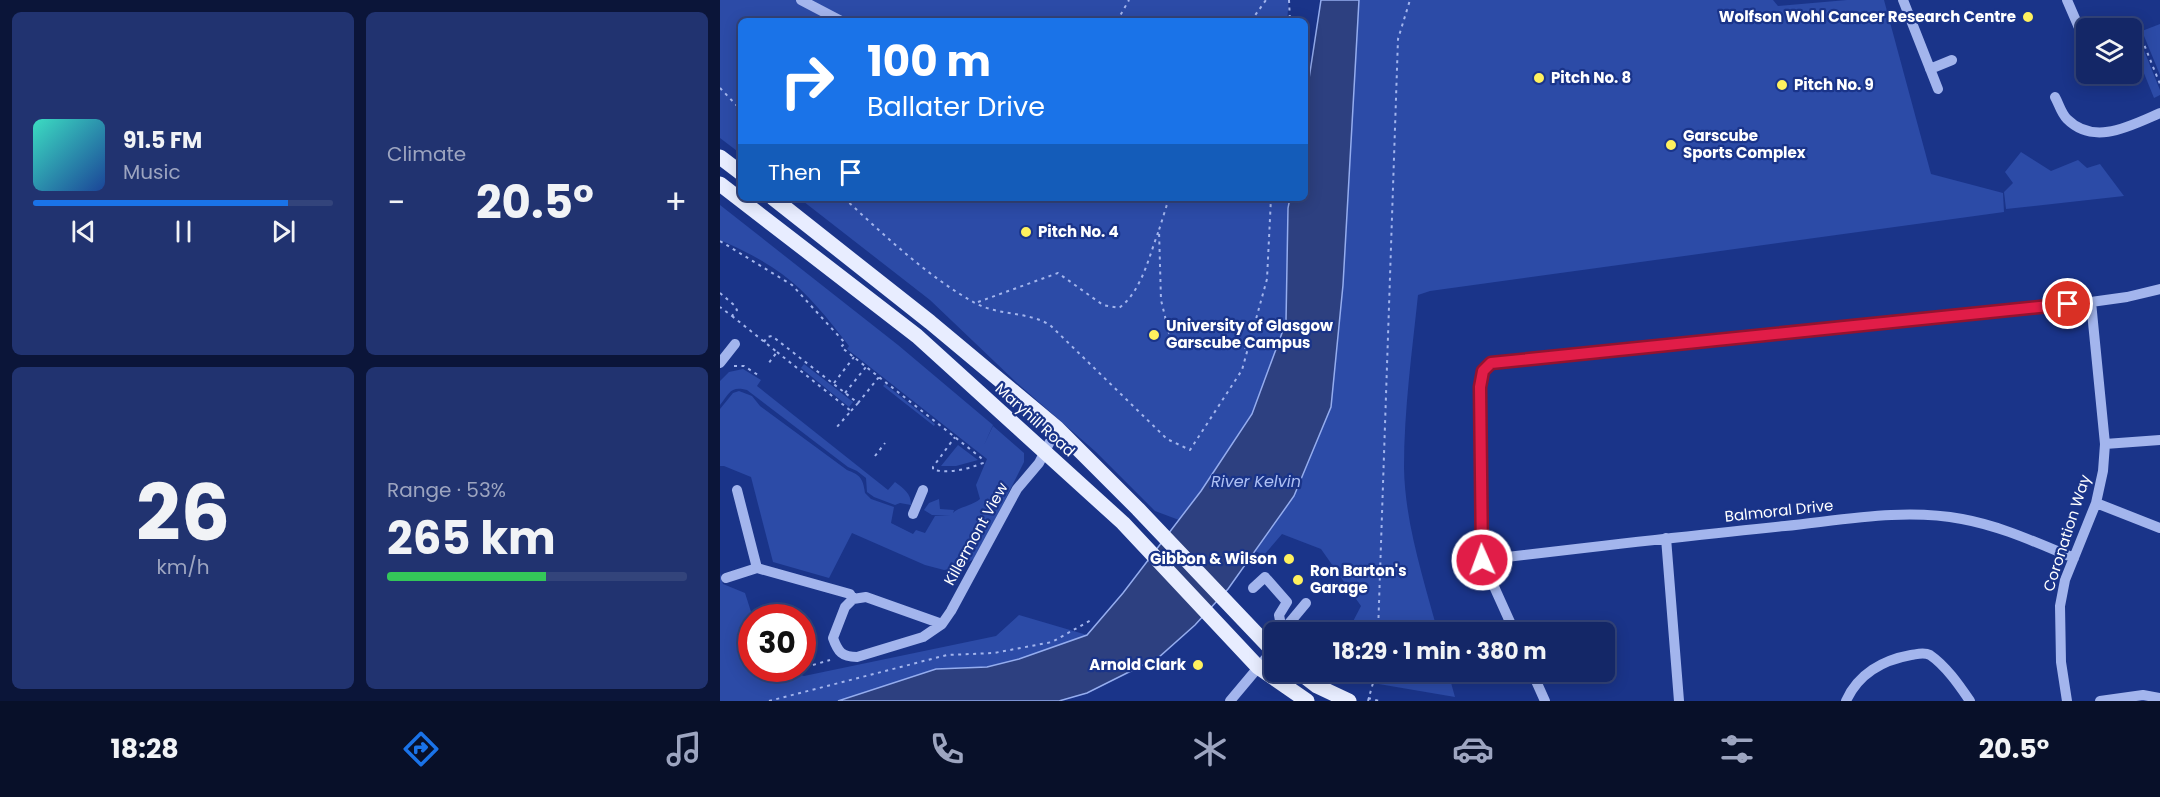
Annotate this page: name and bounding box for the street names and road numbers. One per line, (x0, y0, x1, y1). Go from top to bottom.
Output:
street label: Maryhill Road (991, 378, 1080, 461)
street label: Coronation Way (2038, 471, 2095, 594)
street label: Killermont View (939, 478, 1013, 589)
street label: Balmoral Drive (1724, 494, 1834, 527)

